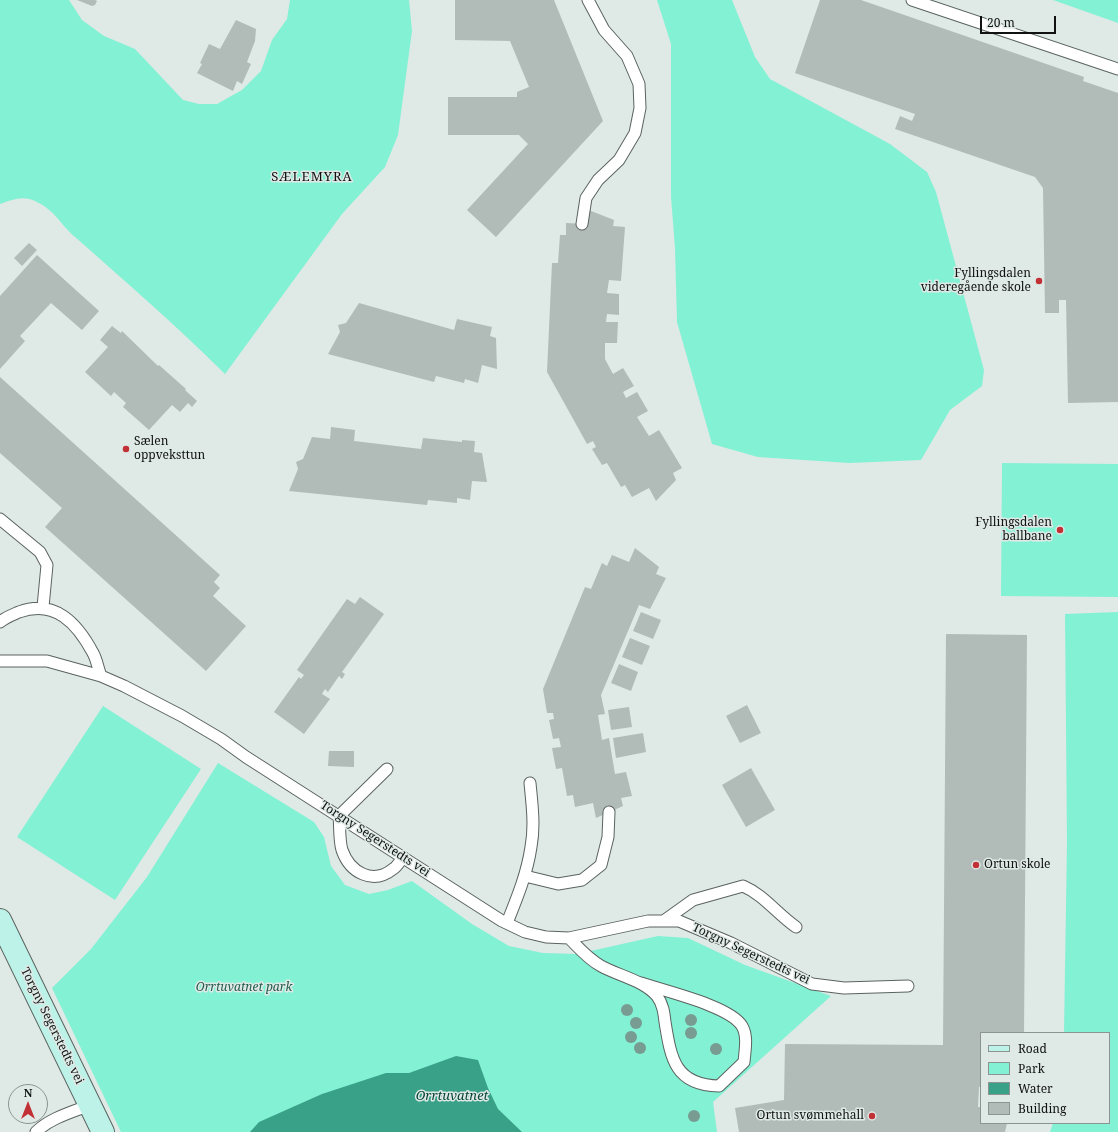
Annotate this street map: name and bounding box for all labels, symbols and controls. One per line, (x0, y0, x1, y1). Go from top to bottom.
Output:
scale bar (982, 8, 1058, 34)
text: 20 m (987, 14, 1015, 31)
district label: SÆLEMYRA (271, 169, 353, 185)
place label: Fyllingsdalen videregående skole (921, 267, 1031, 295)
marker: Fyllingsdalen videregående skole (1034, 276, 1044, 286)
place label: Sælen oppveksttun (134, 435, 205, 463)
marker: Sælen oppveksttun (121, 444, 131, 454)
place label: Fyllingsdalen ballbane (975, 516, 1052, 544)
marker: Fyllingsdalen ballbane (1055, 525, 1065, 535)
street label: Torgny Segerstedts vei (317, 798, 433, 880)
place label: Ortun skole (984, 858, 1051, 872)
marker: Ortun skole (971, 860, 981, 870)
street label: Torgny Segerstedts vei (690, 920, 812, 988)
street label: Torgny Segerstedts vei (17, 965, 87, 1087)
park label: Orrtuvatnet park (196, 981, 292, 995)
legend (980, 1032, 1110, 1124)
text: Road (1018, 1040, 1047, 1057)
text: Park (1018, 1060, 1045, 1077)
text: Water (1018, 1080, 1053, 1097)
north arrow (8, 1084, 48, 1124)
text: N (24, 1085, 32, 1100)
water label: Orrtuvatnet (416, 1088, 488, 1104)
text: Building (1018, 1100, 1066, 1117)
place label: Ortun svømmehall (757, 1109, 864, 1123)
marker: Ortun svømmehall (867, 1111, 877, 1121)

